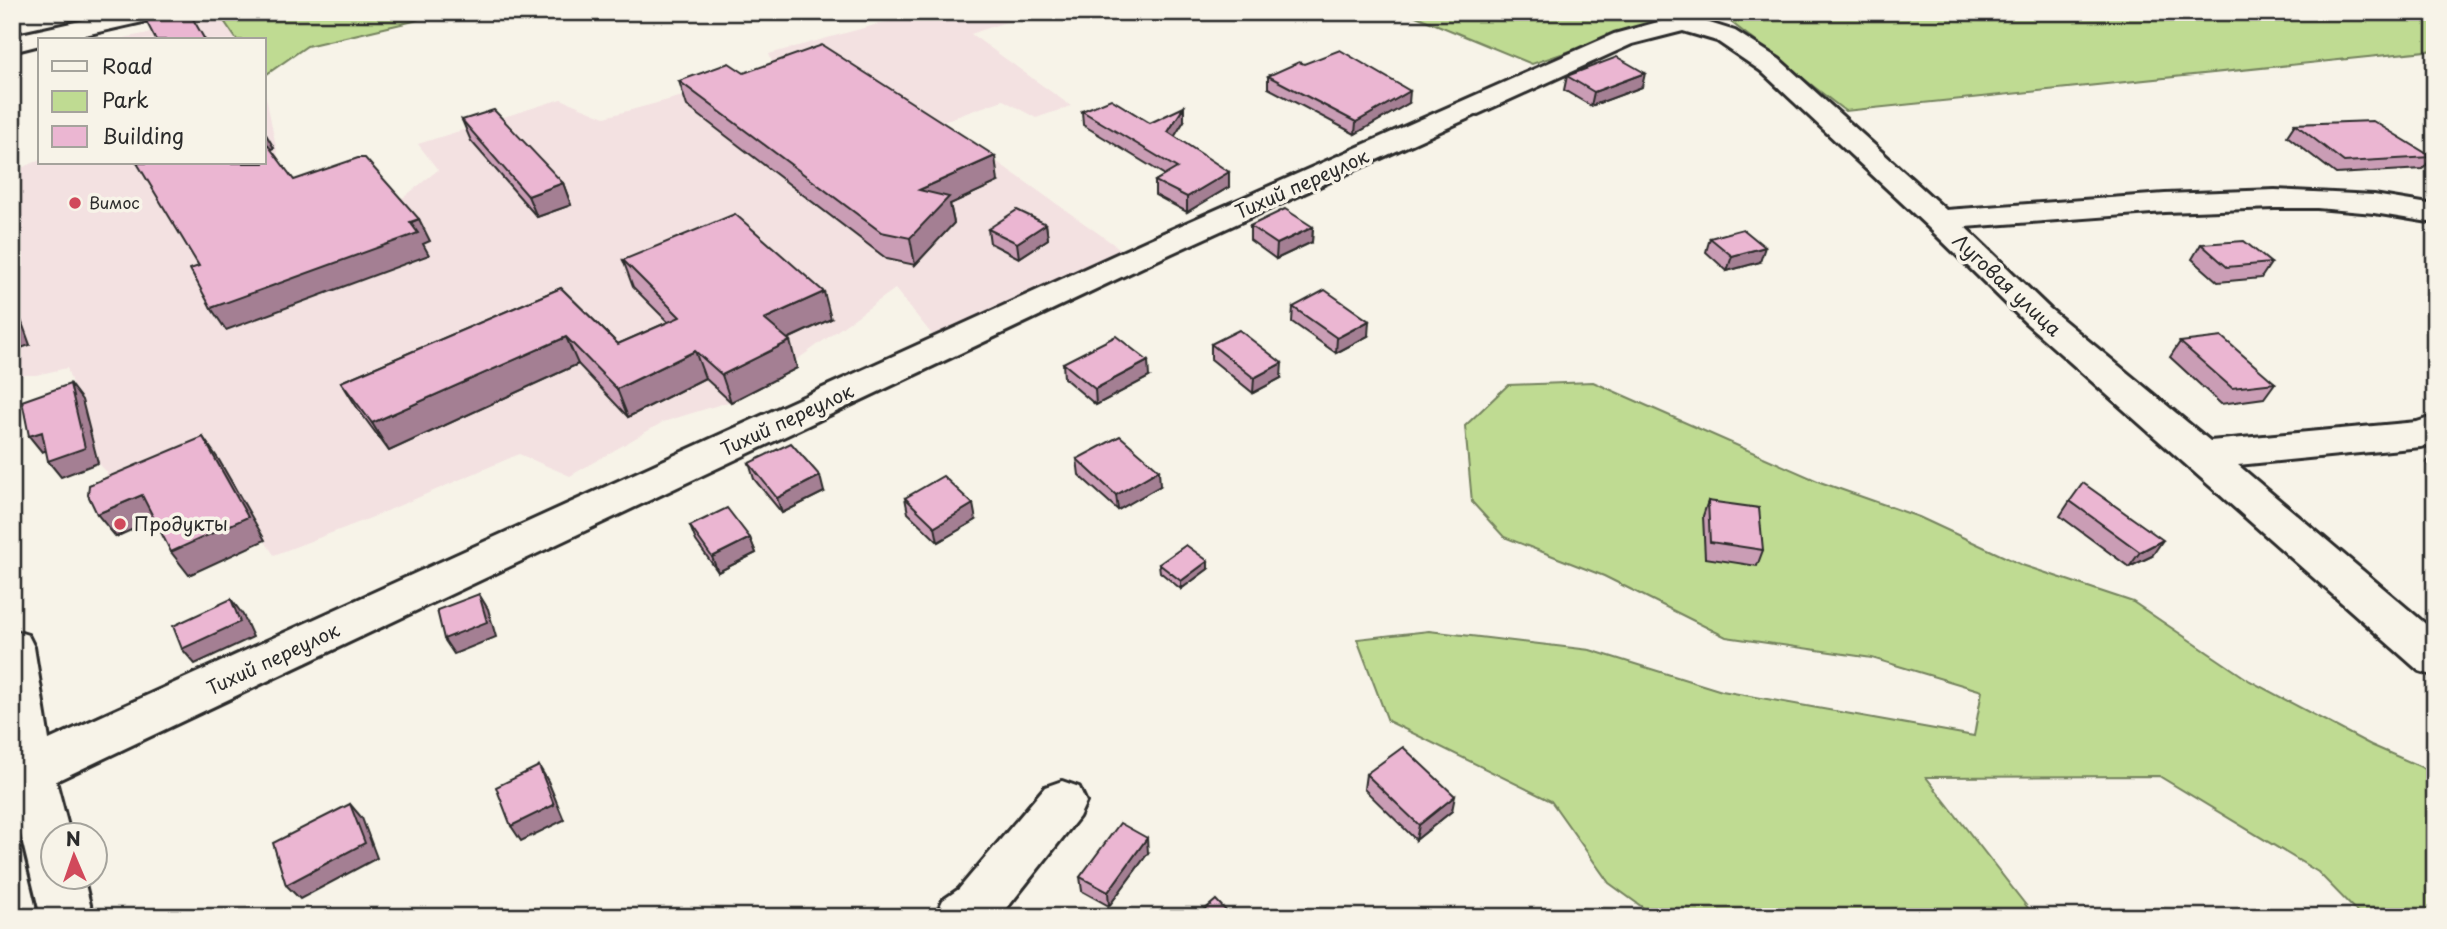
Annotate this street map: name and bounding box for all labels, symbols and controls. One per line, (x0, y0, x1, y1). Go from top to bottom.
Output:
legend (38, 38, 266, 164)
text: Road (102, 49, 153, 81)
text: Park (102, 83, 149, 115)
text: Building (102, 119, 184, 151)
street label: Тихий переулок (1230, 141, 1373, 225)
place label: Вимос (89, 190, 140, 214)
marker: Вимос (67, 195, 83, 211)
street label: Луговая улица (1947, 226, 2068, 342)
street label: Тихий переулок (716, 376, 858, 462)
place label: Продукты (134, 509, 228, 537)
marker: Продукты (112, 516, 128, 532)
street label: Тихий переулок (202, 615, 344, 701)
north arrow (38, 820, 108, 890)
text: N (65, 824, 81, 852)

